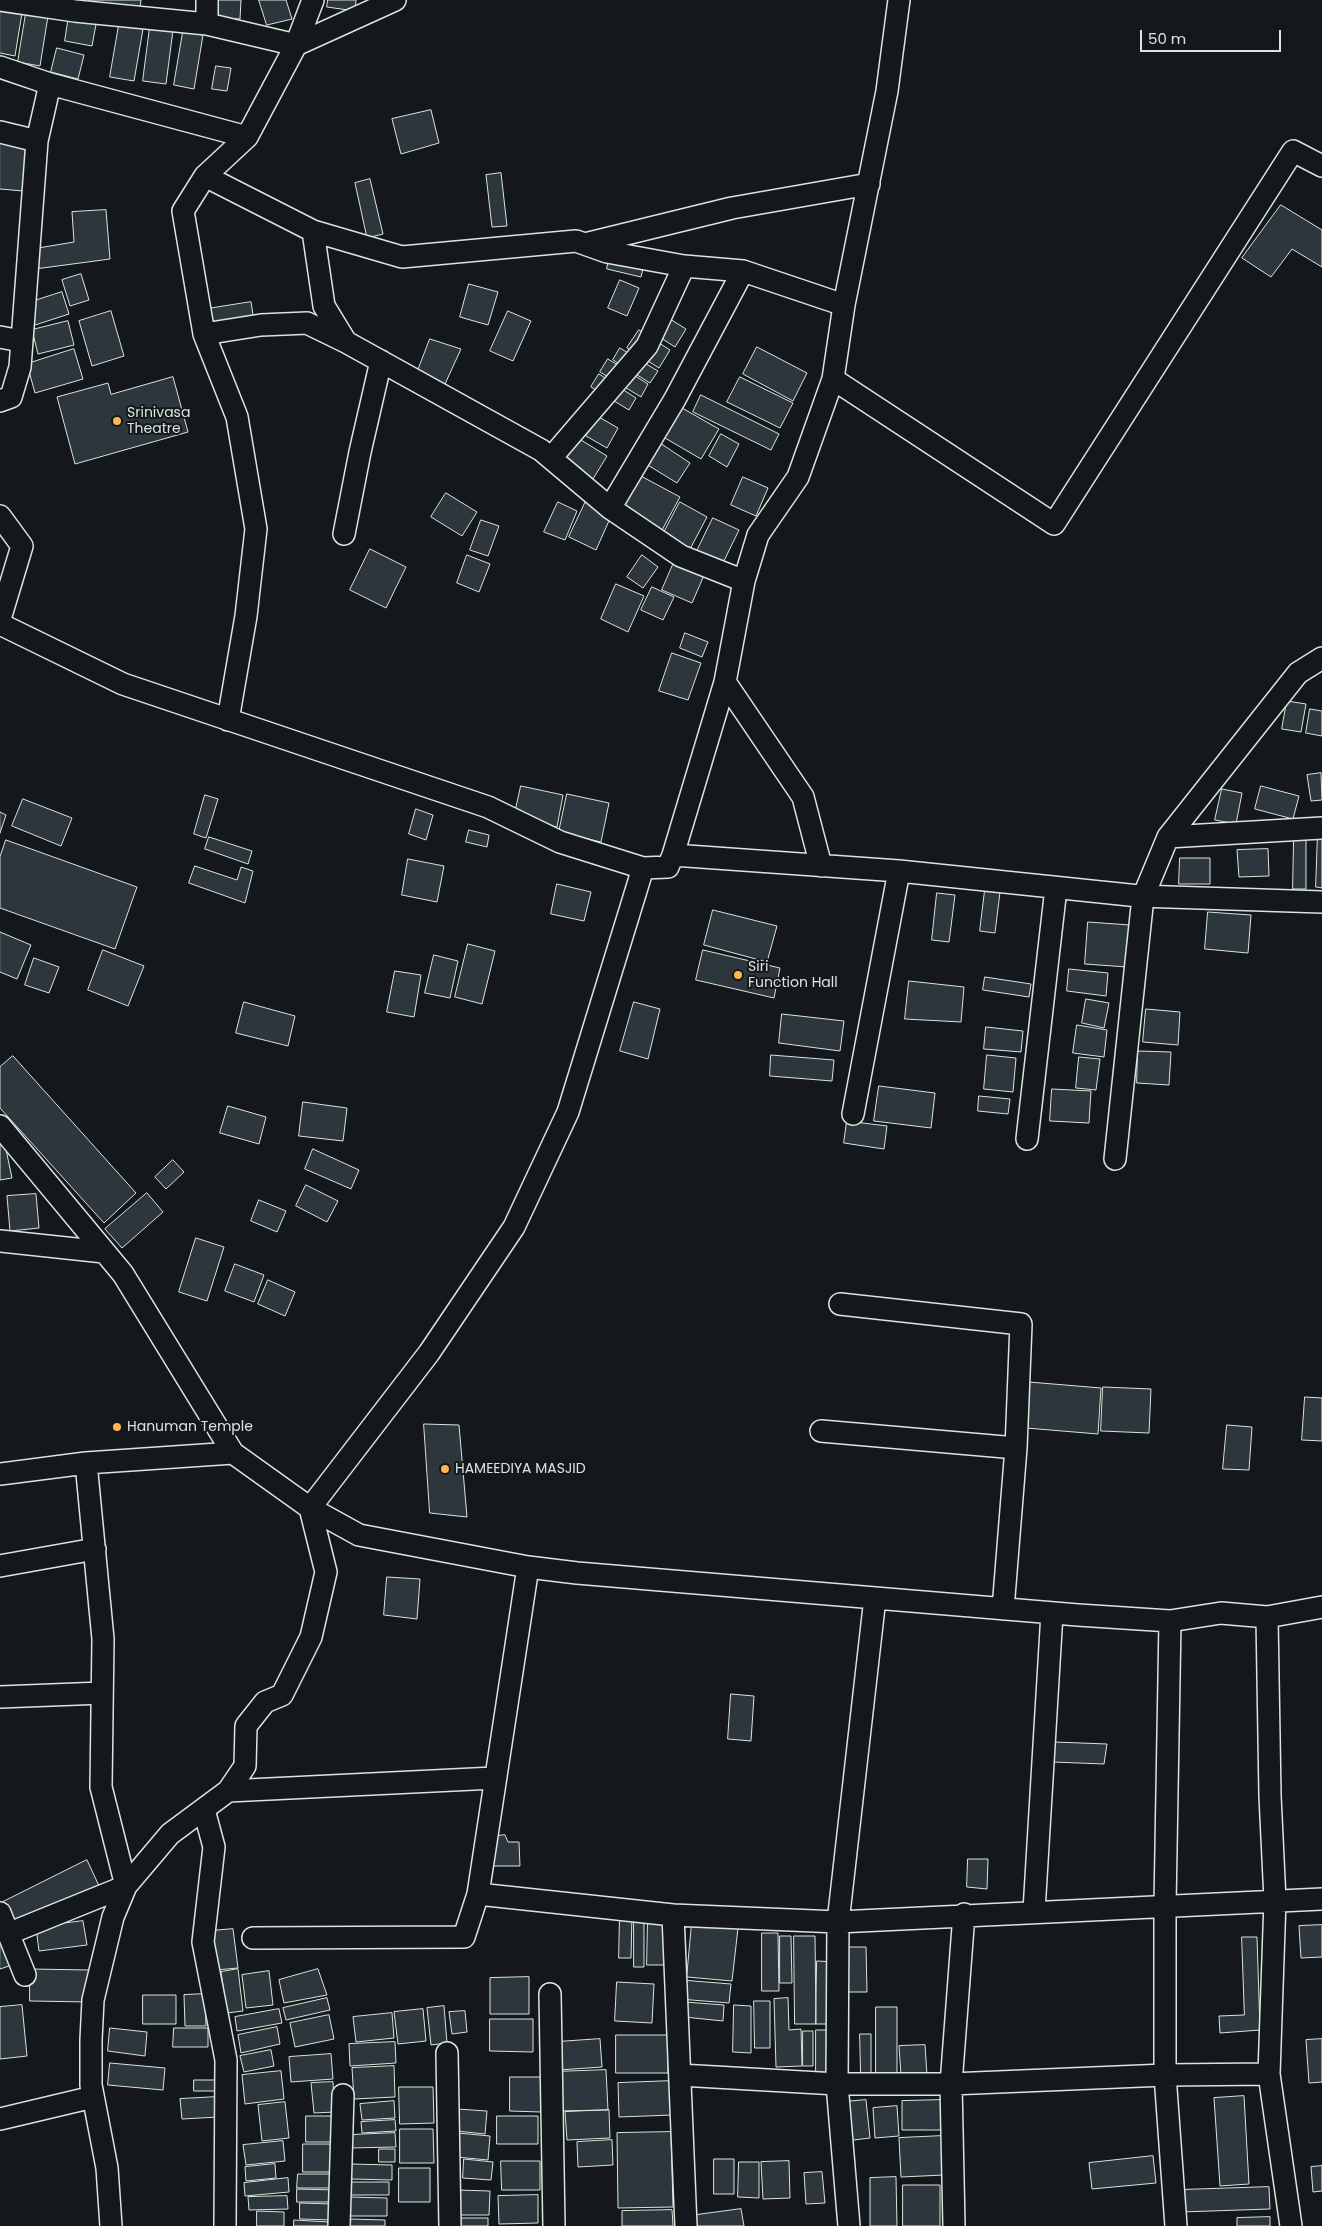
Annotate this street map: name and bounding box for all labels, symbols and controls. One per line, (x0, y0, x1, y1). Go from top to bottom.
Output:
scale bar (1142, 20, 1283, 52)
text: 50 m (1148, 28, 1186, 49)
place label: Srinivasa Theatre (127, 405, 190, 438)
marker: Srinivasa Theatre (111, 415, 123, 427)
place label: Siri Function Hall (748, 959, 838, 992)
marker: Siri Function Hall (732, 969, 744, 981)
place label: Hanuman Temple (127, 1419, 253, 1435)
marker: Hanuman Temple (111, 1421, 123, 1433)
place label: HAMEEDIYA MASJID (455, 1461, 586, 1477)
marker: HAMEEDIYA MASJID (439, 1463, 451, 1475)

